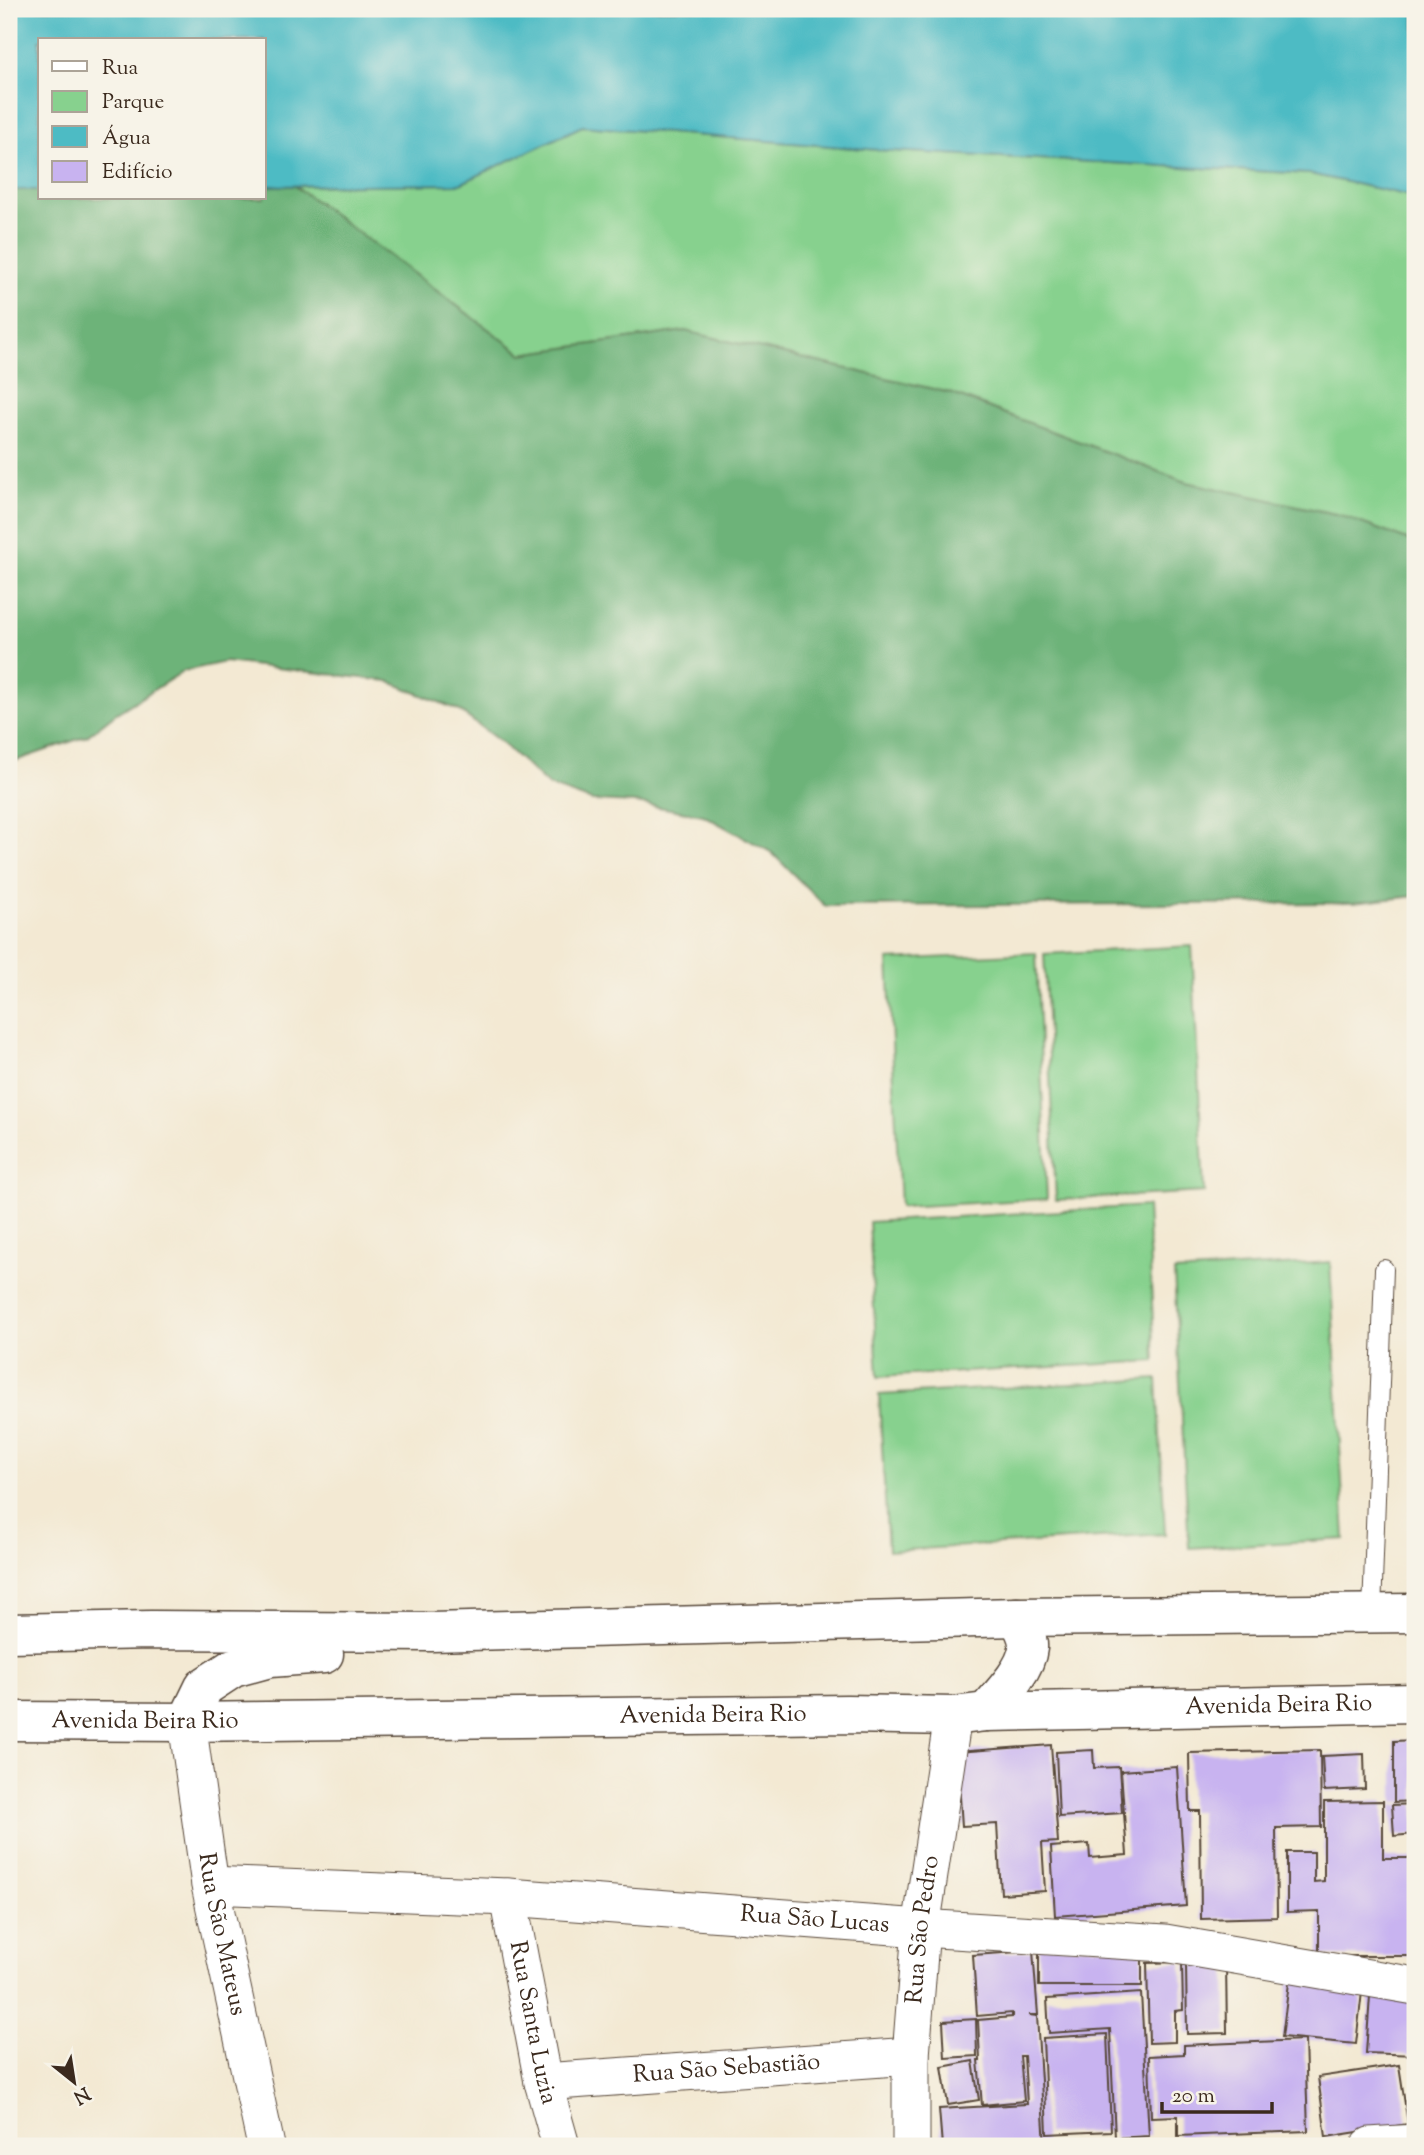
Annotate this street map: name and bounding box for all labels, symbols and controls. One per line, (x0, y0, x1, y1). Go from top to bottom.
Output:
legend (38, 38, 266, 200)
text: Rua (102, 54, 139, 84)
text: Parque (102, 88, 164, 118)
text: Água (102, 124, 151, 154)
text: Edifício (102, 158, 172, 188)
street label: Avenida Beira Rio (1185, 1687, 1373, 1725)
street label: Avenida Beira Rio (619, 1697, 807, 1734)
street label: Avenida Beira Rio (51, 1704, 239, 1739)
street label: Rua São Mateus (189, 1851, 255, 2019)
street label: Rua São Pedro (898, 1853, 949, 2005)
street label: Rua São Lucas (739, 1897, 891, 1943)
street label: Rua Santa Luzia (500, 1938, 565, 2108)
street label: Rua São Sebastião (632, 2045, 821, 2093)
north arrow (38, 2046, 108, 2116)
scale bar (1162, 2071, 1272, 2115)
text: N (68, 2079, 95, 2110)
text: 20 m (1172, 2082, 1215, 2112)

